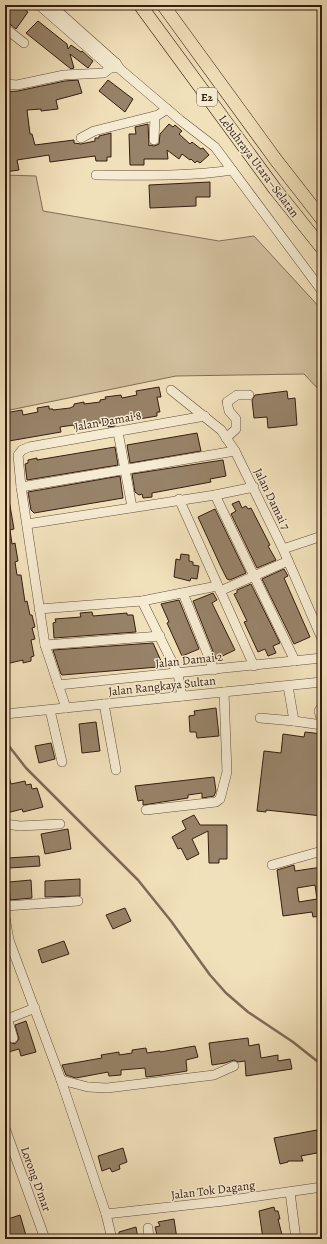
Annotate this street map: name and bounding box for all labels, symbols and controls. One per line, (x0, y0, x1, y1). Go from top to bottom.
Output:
road number: E2 (197, 88, 217, 106)
street label: Lebuhraya Utara–Selatan (215, 111, 303, 221)
street label: Jalan Damai 8 (73, 407, 143, 435)
street label: Jalan Damai 7 (250, 465, 294, 533)
street label: Jalan Damai 2 (154, 648, 224, 671)
street label: Jalan Rangkaya Sultan (107, 672, 217, 700)
street label: Lorong D'mar (17, 1144, 55, 1214)
street label: Jalan Tok Dagang (170, 1177, 256, 1203)

